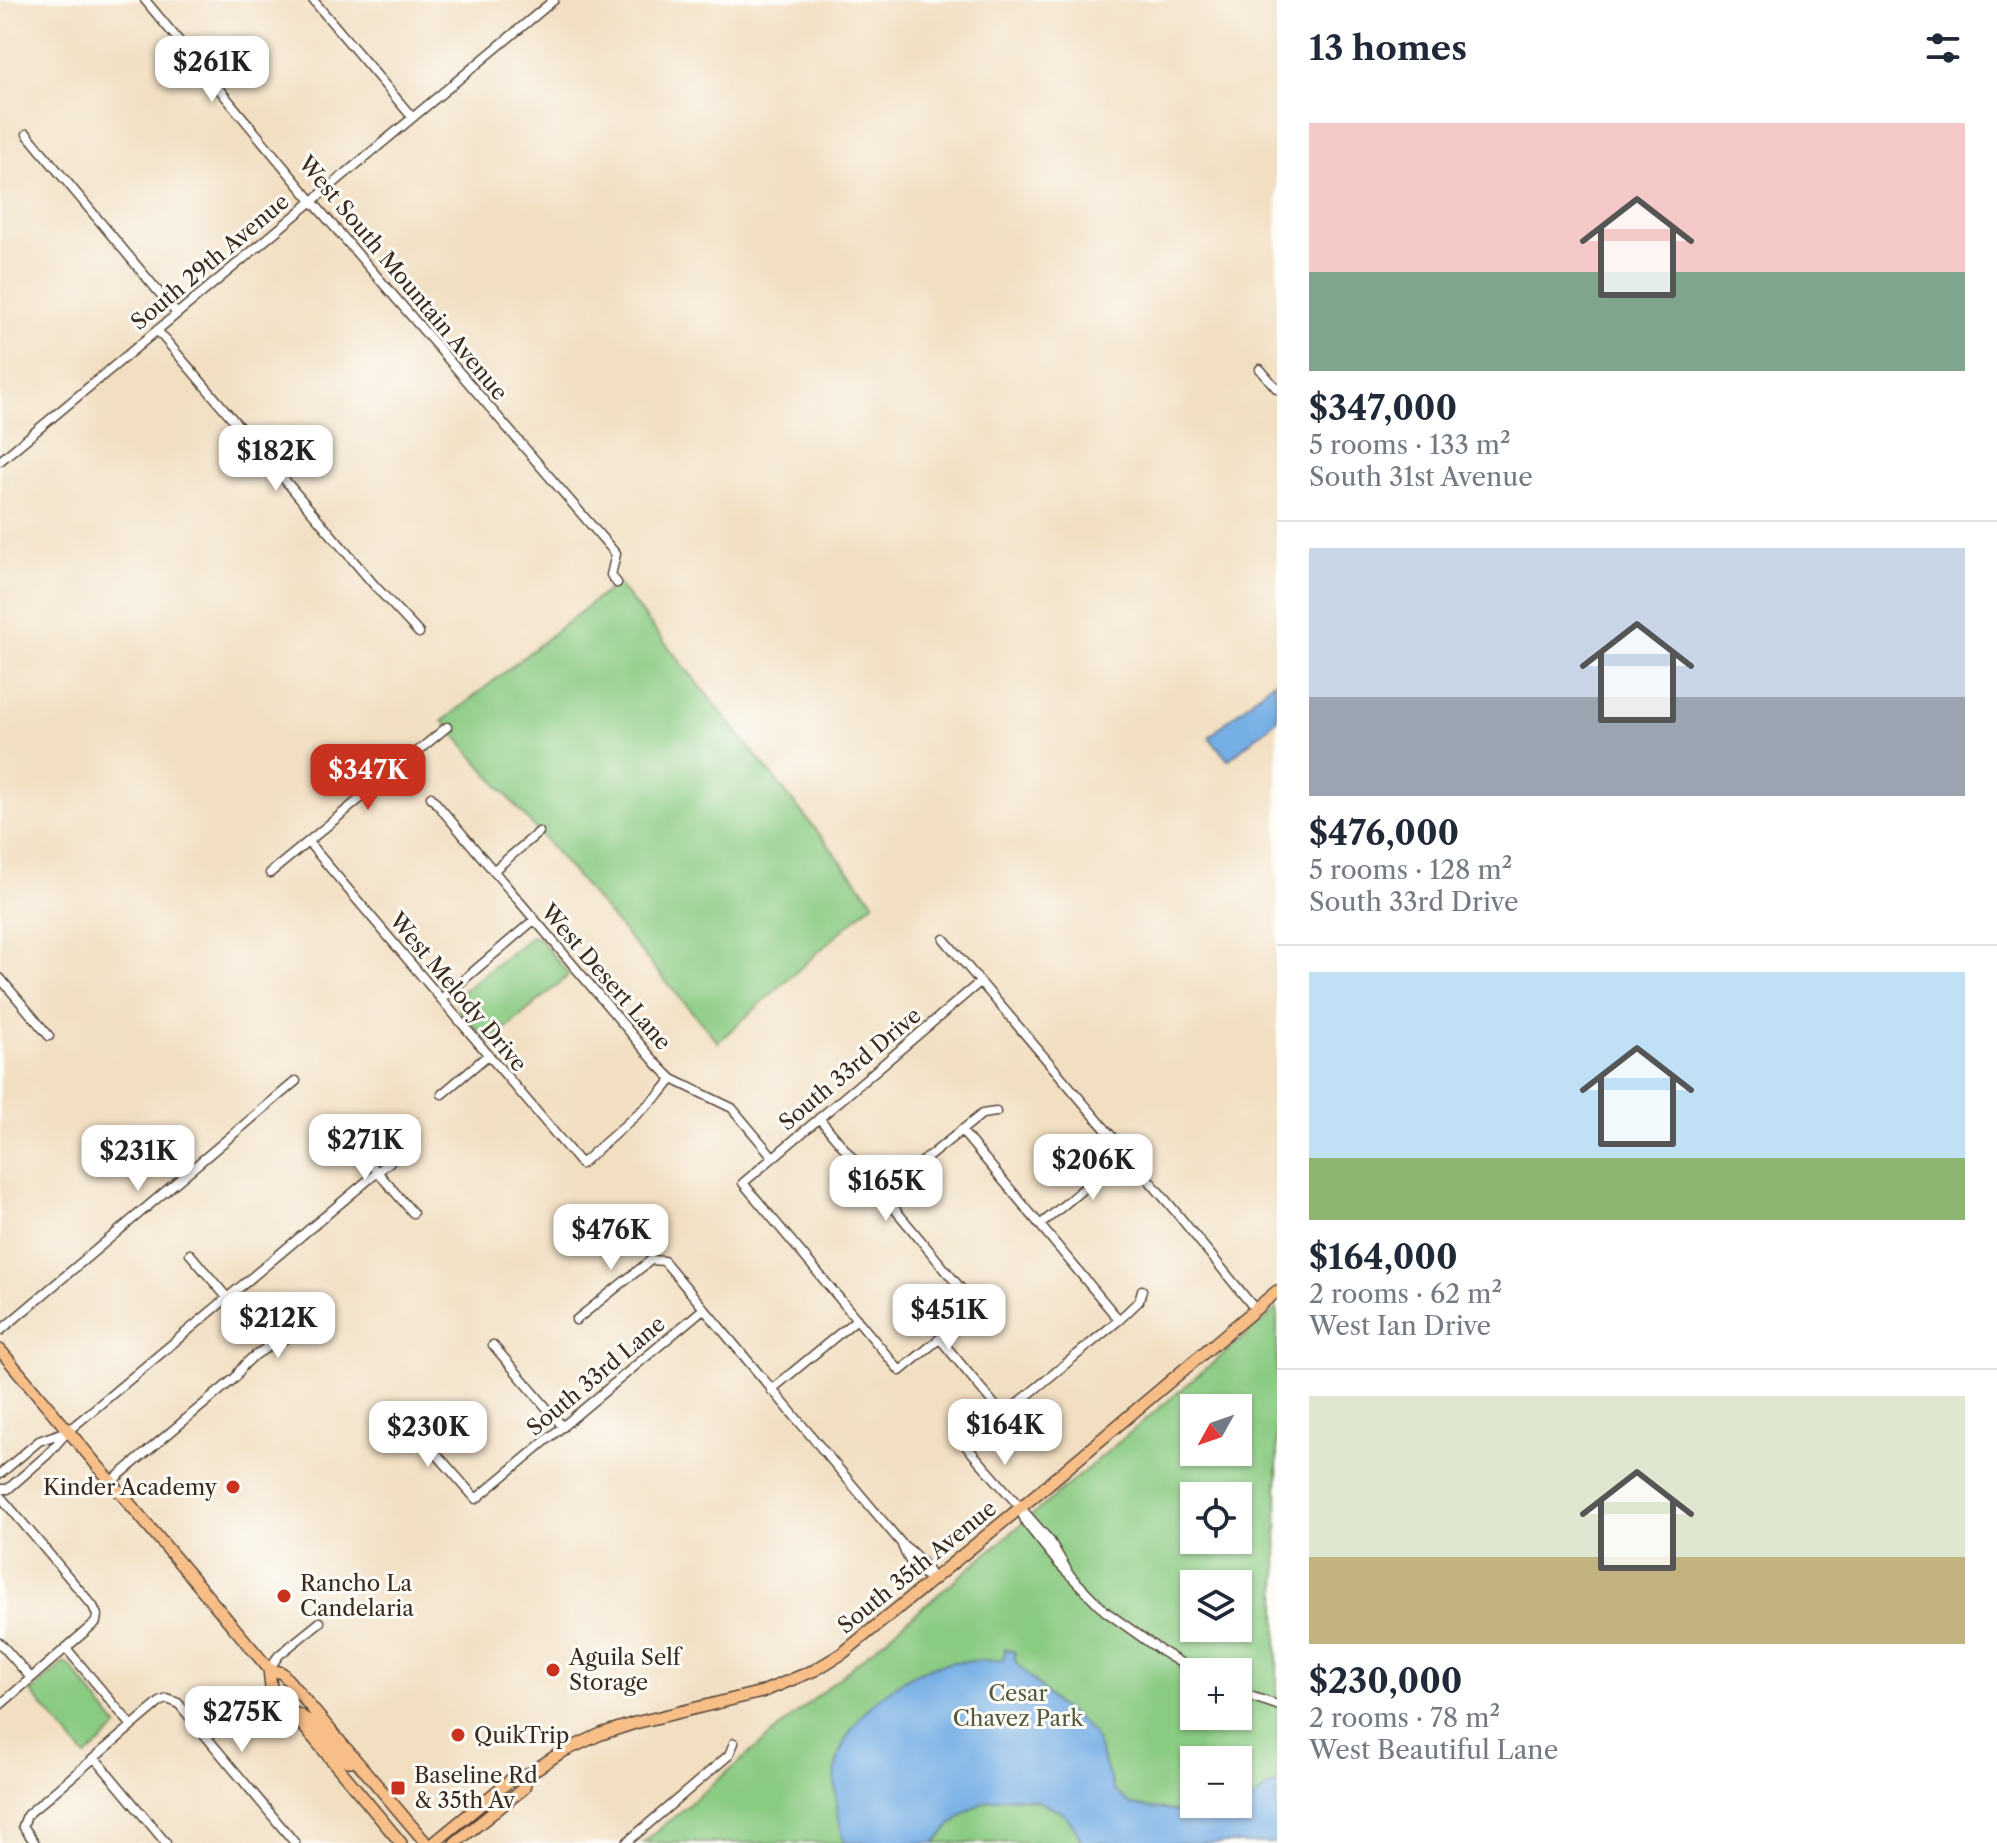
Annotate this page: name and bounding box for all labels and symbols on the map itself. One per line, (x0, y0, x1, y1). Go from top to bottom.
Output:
pin: $261K (156, 36, 268, 104)
street label: West South Mountain Avenue (292, 150, 513, 406)
street label: South 29th Avenue (126, 188, 294, 336)
pin: $182K (220, 425, 332, 493)
pin: $347K (312, 744, 424, 812)
street label: West Desert Lane (535, 898, 677, 1056)
street label: West Melody Drive (383, 906, 532, 1077)
street label: South 33rd Drive (773, 1002, 927, 1136)
pin: $271K (309, 1114, 421, 1182)
pin: $231K (82, 1125, 194, 1193)
pin: $206K (1037, 1134, 1149, 1202)
pin: $165K (830, 1155, 942, 1223)
pin: $476K (555, 1204, 667, 1272)
pin: $451K (893, 1284, 1005, 1352)
pin: $212K (222, 1292, 334, 1360)
street label: South 33rd Lane (521, 1310, 671, 1442)
north arrow (1180, 1394, 1252, 1466)
pin: $164K (949, 1399, 1061, 1467)
pin: $230K (372, 1401, 484, 1469)
place label: Kinder Academy (43, 1474, 218, 1501)
marker: Kinder Academy (224, 1478, 242, 1496)
street label: South 35th Avenue (832, 1495, 1002, 1639)
place label: Rancho La Candelaria (300, 1570, 414, 1622)
marker: Rancho La Candelaria (275, 1587, 293, 1605)
place label: Aguila Self Storage (568, 1644, 684, 1696)
marker: Aguila Self Storage (544, 1661, 562, 1679)
park label: Cesar Chavez Park (953, 1680, 1084, 1732)
pin: $275K (186, 1686, 298, 1754)
place label: QuikTrip (474, 1722, 569, 1749)
marker: QuikTrip (449, 1726, 467, 1744)
place label: Baseline Rd & 35th Av (414, 1762, 538, 1814)
marker: Baseline Rd & 35th Av (389, 1779, 407, 1797)

